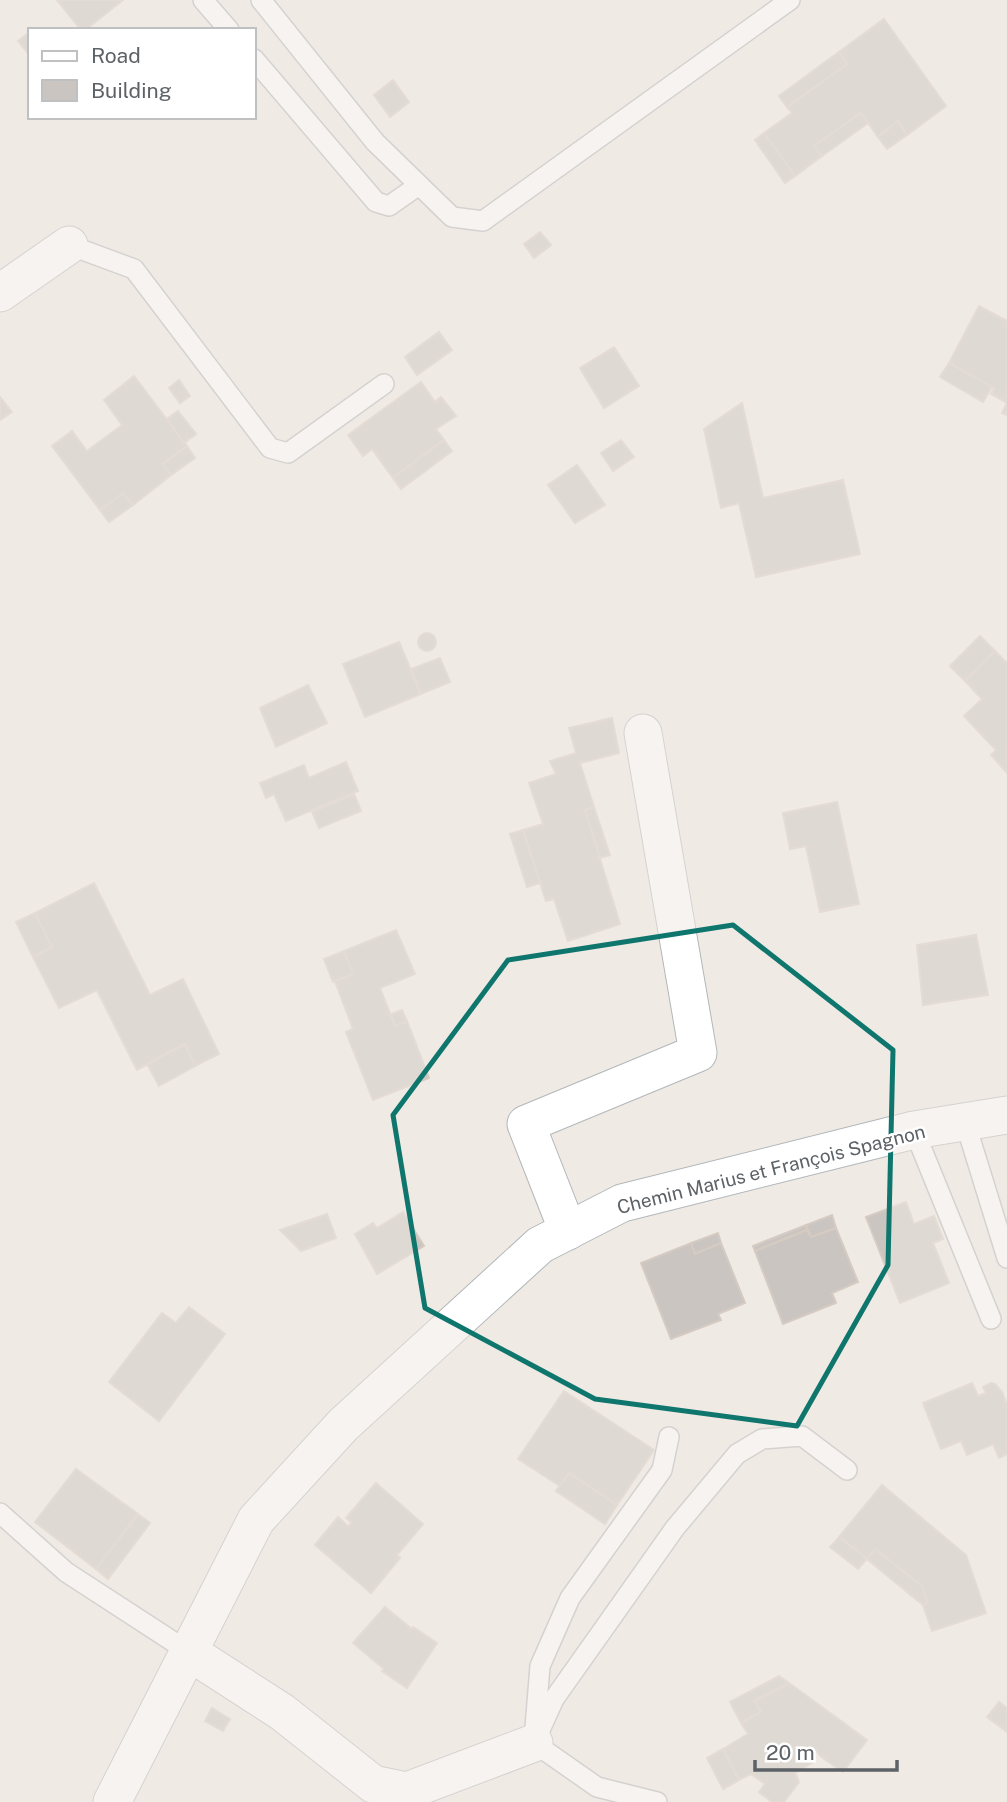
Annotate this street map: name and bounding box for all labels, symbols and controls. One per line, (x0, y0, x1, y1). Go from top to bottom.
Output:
legend (28, 28, 256, 119)
text: Road (91, 43, 141, 68)
text: Building (91, 78, 172, 103)
street label: Chemin Marius et François Spagnon (615, 1120, 927, 1218)
scale bar (755, 1728, 897, 1772)
text: 20 m (766, 1740, 815, 1765)

